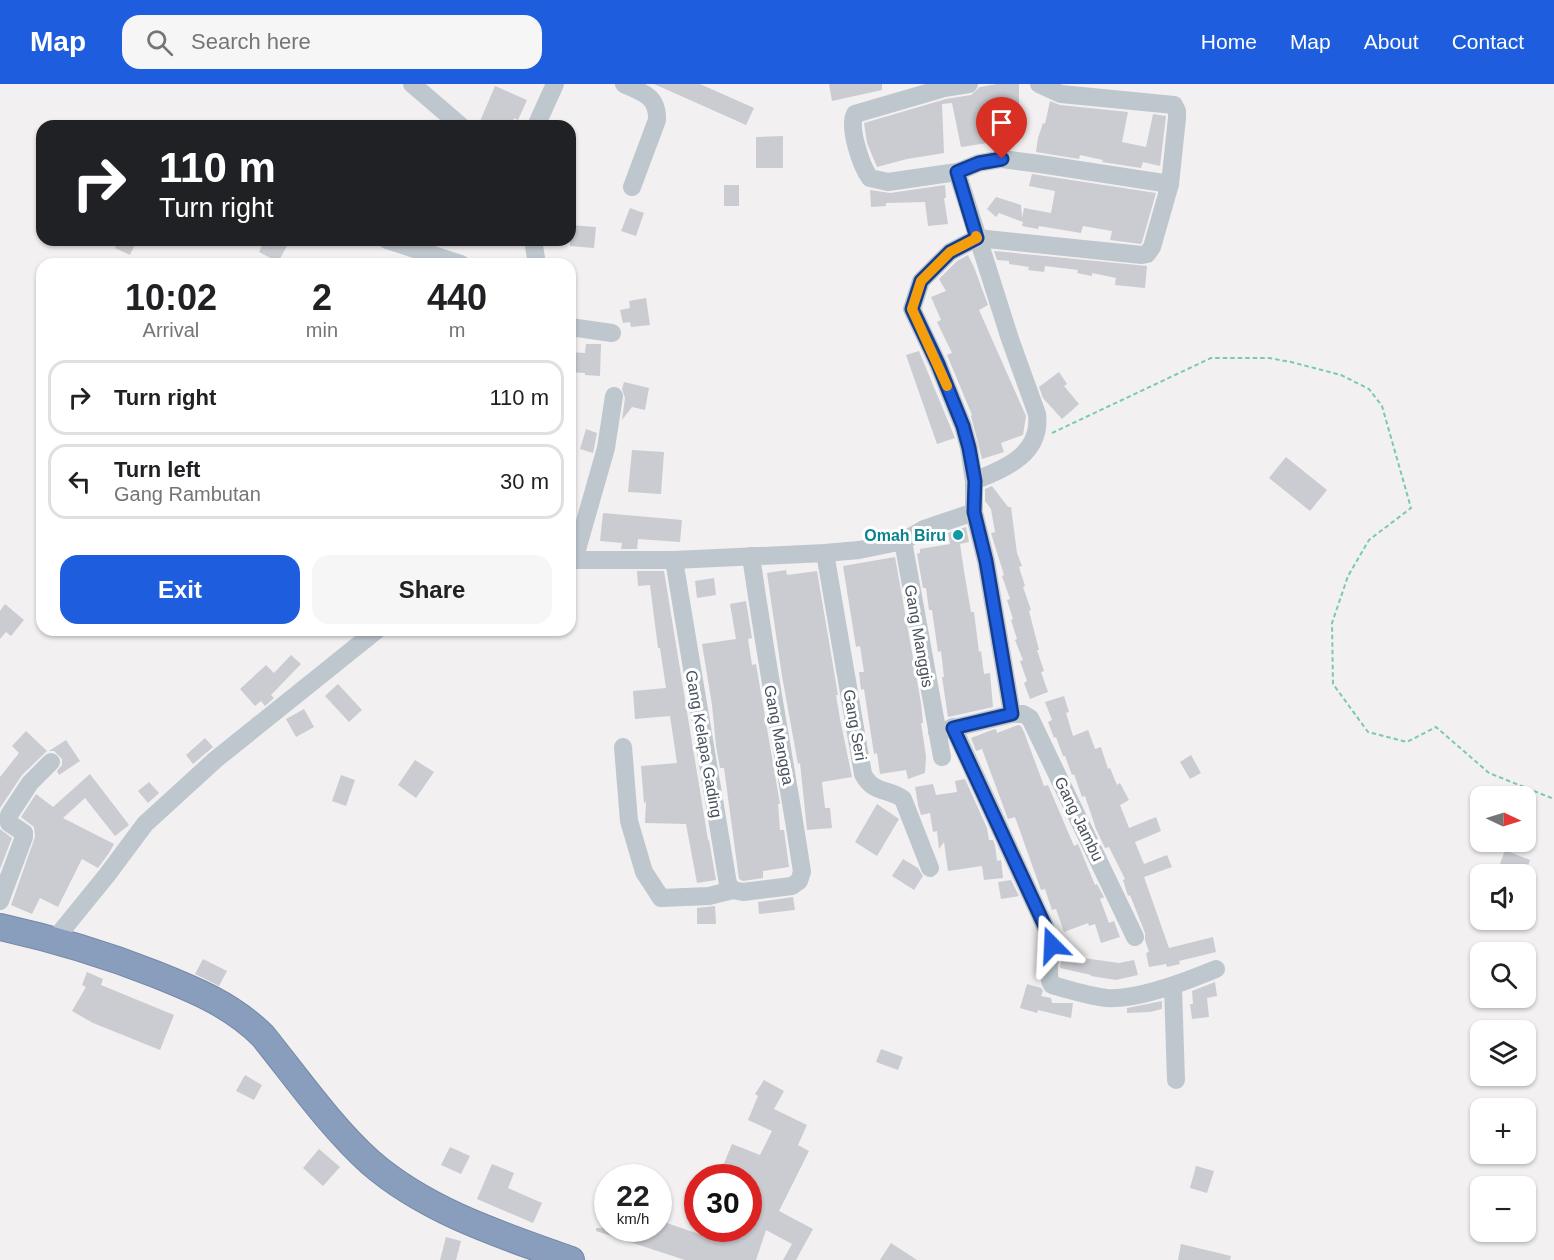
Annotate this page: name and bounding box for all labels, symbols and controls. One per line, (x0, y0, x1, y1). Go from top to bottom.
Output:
search box (122, 15, 542, 69)
text: Map (30, 26, 86, 57)
icon: search (143, 26, 176, 59)
text: Search here (191, 29, 311, 54)
text: Home (1201, 30, 1257, 53)
text: Map (1290, 30, 1331, 53)
text: About (1364, 30, 1419, 53)
text: Contact (1452, 30, 1524, 53)
pin (976, 97, 1027, 159)
icon: arrive (985, 106, 1018, 139)
icon: right (60, 144, 138, 222)
text: 110 m (159, 144, 276, 191)
text: Turn right (159, 193, 274, 223)
text: 10:02 (125, 277, 217, 318)
text: 2 (312, 277, 332, 318)
text: 440 (427, 277, 487, 318)
text: Arrival (143, 319, 199, 341)
text: min (306, 319, 338, 341)
text: m (449, 319, 465, 341)
icon: right (63, 381, 96, 414)
text: Turn right (114, 385, 216, 410)
text: 110 m (489, 385, 549, 410)
text: Turn left (114, 457, 200, 482)
icon: left (63, 465, 96, 498)
text: 30 m (500, 469, 549, 494)
text: Gang Rambutan (114, 483, 261, 505)
place label: Omah Biru (864, 527, 946, 544)
marker: Omah Biru (951, 528, 965, 542)
button: Exit (60, 555, 300, 624)
button: Share (312, 555, 552, 624)
street label: Gang Manggis (902, 583, 936, 689)
street label: Gang Kelapa Gading (683, 669, 725, 819)
street label: Gang Mangga (761, 684, 797, 786)
street label: Gang Seri (840, 688, 870, 762)
street label: Gang Jambu (1051, 774, 1107, 864)
north arrow (1470, 786, 1536, 852)
map controls (1470, 786, 1536, 1242)
button: sound (1470, 864, 1536, 930)
position arrow (1020, 913, 1084, 977)
button: search (1470, 942, 1536, 1008)
button: layers (1470, 1020, 1536, 1086)
button: + (1470, 1098, 1536, 1164)
speed limit sign: 30 (684, 1164, 762, 1242)
button: − (1470, 1176, 1536, 1242)
text: 22 (616, 1179, 650, 1212)
text: km/h (617, 1210, 649, 1227)

